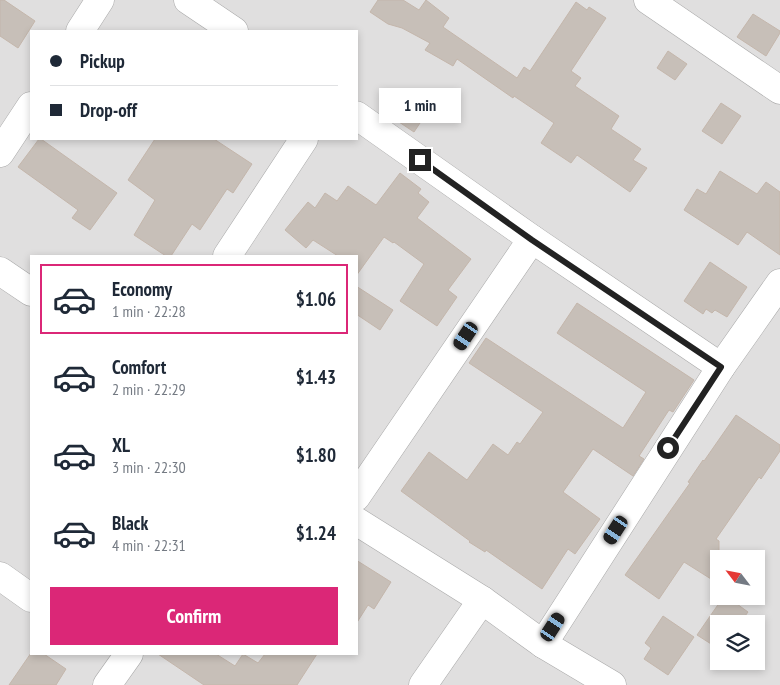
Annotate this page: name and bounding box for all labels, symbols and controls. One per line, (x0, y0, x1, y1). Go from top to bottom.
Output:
text: Pickup (80, 49, 125, 73)
callout: 1 min (379, 88, 461, 122)
text: 1 min (404, 95, 436, 115)
text: Drop-off (80, 98, 137, 122)
route end (409, 149, 431, 171)
icon: car (52, 277, 97, 322)
text: Economy (112, 277, 172, 301)
text: $1.06 (296, 287, 336, 311)
text: 1 min · 22:28 (112, 301, 186, 321)
car (451, 319, 480, 353)
icon: car (52, 355, 97, 400)
text: Comfort (112, 355, 166, 379)
text: $1.43 (296, 365, 336, 389)
text: 2 min · 22:29 (112, 379, 186, 399)
icon: car (52, 433, 97, 478)
text: XL (112, 433, 130, 457)
route start (657, 437, 679, 459)
text: $1.80 (296, 443, 336, 467)
text: 3 min · 22:30 (112, 457, 186, 477)
icon: car (52, 511, 97, 556)
text: Black (112, 511, 148, 535)
car (601, 513, 630, 547)
text: $1.24 (296, 521, 336, 545)
text: 4 min · 22:31 (112, 535, 186, 555)
north arrow (710, 550, 765, 605)
map controls (710, 550, 765, 670)
button: Confirm (50, 587, 338, 645)
car (538, 610, 567, 644)
button: layers (710, 615, 765, 670)

